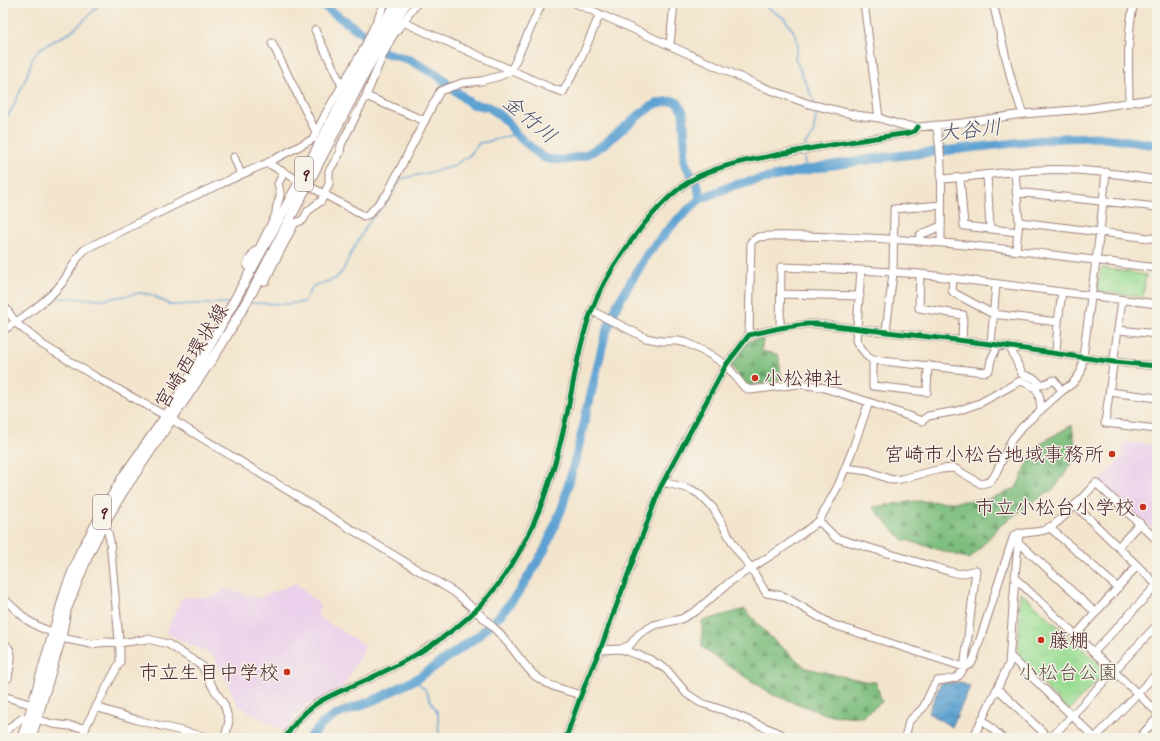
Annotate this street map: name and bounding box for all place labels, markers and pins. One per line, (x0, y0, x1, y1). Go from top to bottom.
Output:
place label: 小松神社 (763, 366, 843, 391)
marker: 小松神社 (750, 373, 760, 383)
place label: 宮崎市小松台地域事務所 (884, 442, 1104, 467)
marker: 宮崎市小松台地域事務所 (1107, 449, 1117, 459)
place label: 市立小松台小学校 (975, 495, 1135, 520)
marker: 市立小松台小学校 (1138, 502, 1148, 512)
place label: 藤棚 (1049, 628, 1089, 653)
marker: 藤棚 (1036, 635, 1046, 645)
place label: 市立生目中学校 (139, 660, 279, 685)
marker: 市立生目中学校 (282, 667, 292, 677)

